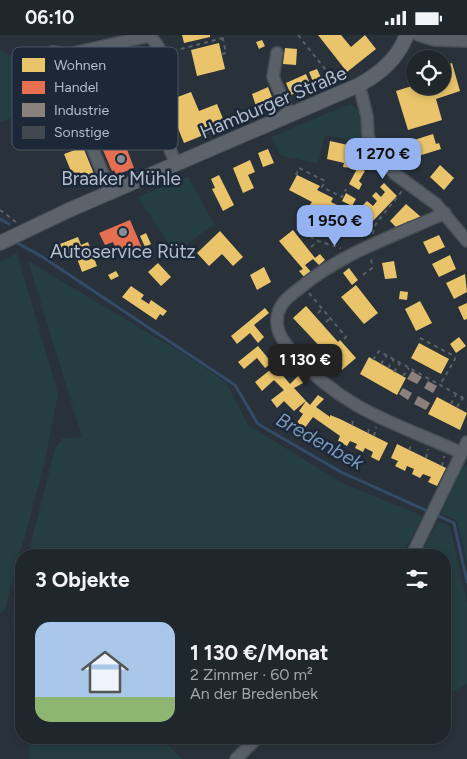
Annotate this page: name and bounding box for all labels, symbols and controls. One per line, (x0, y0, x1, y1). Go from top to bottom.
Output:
text: 06:10 (25, 6, 74, 29)
legend (12, 47, 178, 150)
map controls (406, 50, 451, 95)
button: locate (406, 50, 451, 95)
text: Wohnen (54, 57, 106, 74)
street label: Hamburger Straße (196, 61, 350, 144)
text: Handel (54, 79, 98, 96)
text: Industrie (54, 102, 109, 119)
text: Sonstige (54, 124, 110, 141)
pin: 1 270 € (337, 137, 429, 180)
text: 1 270 € (356, 144, 410, 163)
marker: Braaker Mühle (115, 153, 127, 165)
place label: Braaker Mühle (61, 167, 181, 190)
pin: 1 950 € (289, 205, 381, 247)
text: 1 950 € (308, 211, 362, 230)
marker: Autoservice Rütz (117, 226, 129, 238)
place label: Autoservice Rütz (50, 240, 196, 263)
pin: 1 130 € (259, 343, 351, 386)
text: 1 130 € (279, 350, 331, 369)
water label: Bredenbek (272, 407, 369, 475)
icon: filters (403, 565, 431, 593)
text: 3 Objekte (35, 567, 130, 592)
text: 1 130 €/Monat (190, 640, 328, 665)
icon: home (75, 642, 135, 702)
text: 2 Zimmer · 60 m² (190, 665, 313, 684)
text: An der Bredenbek (190, 684, 318, 703)

